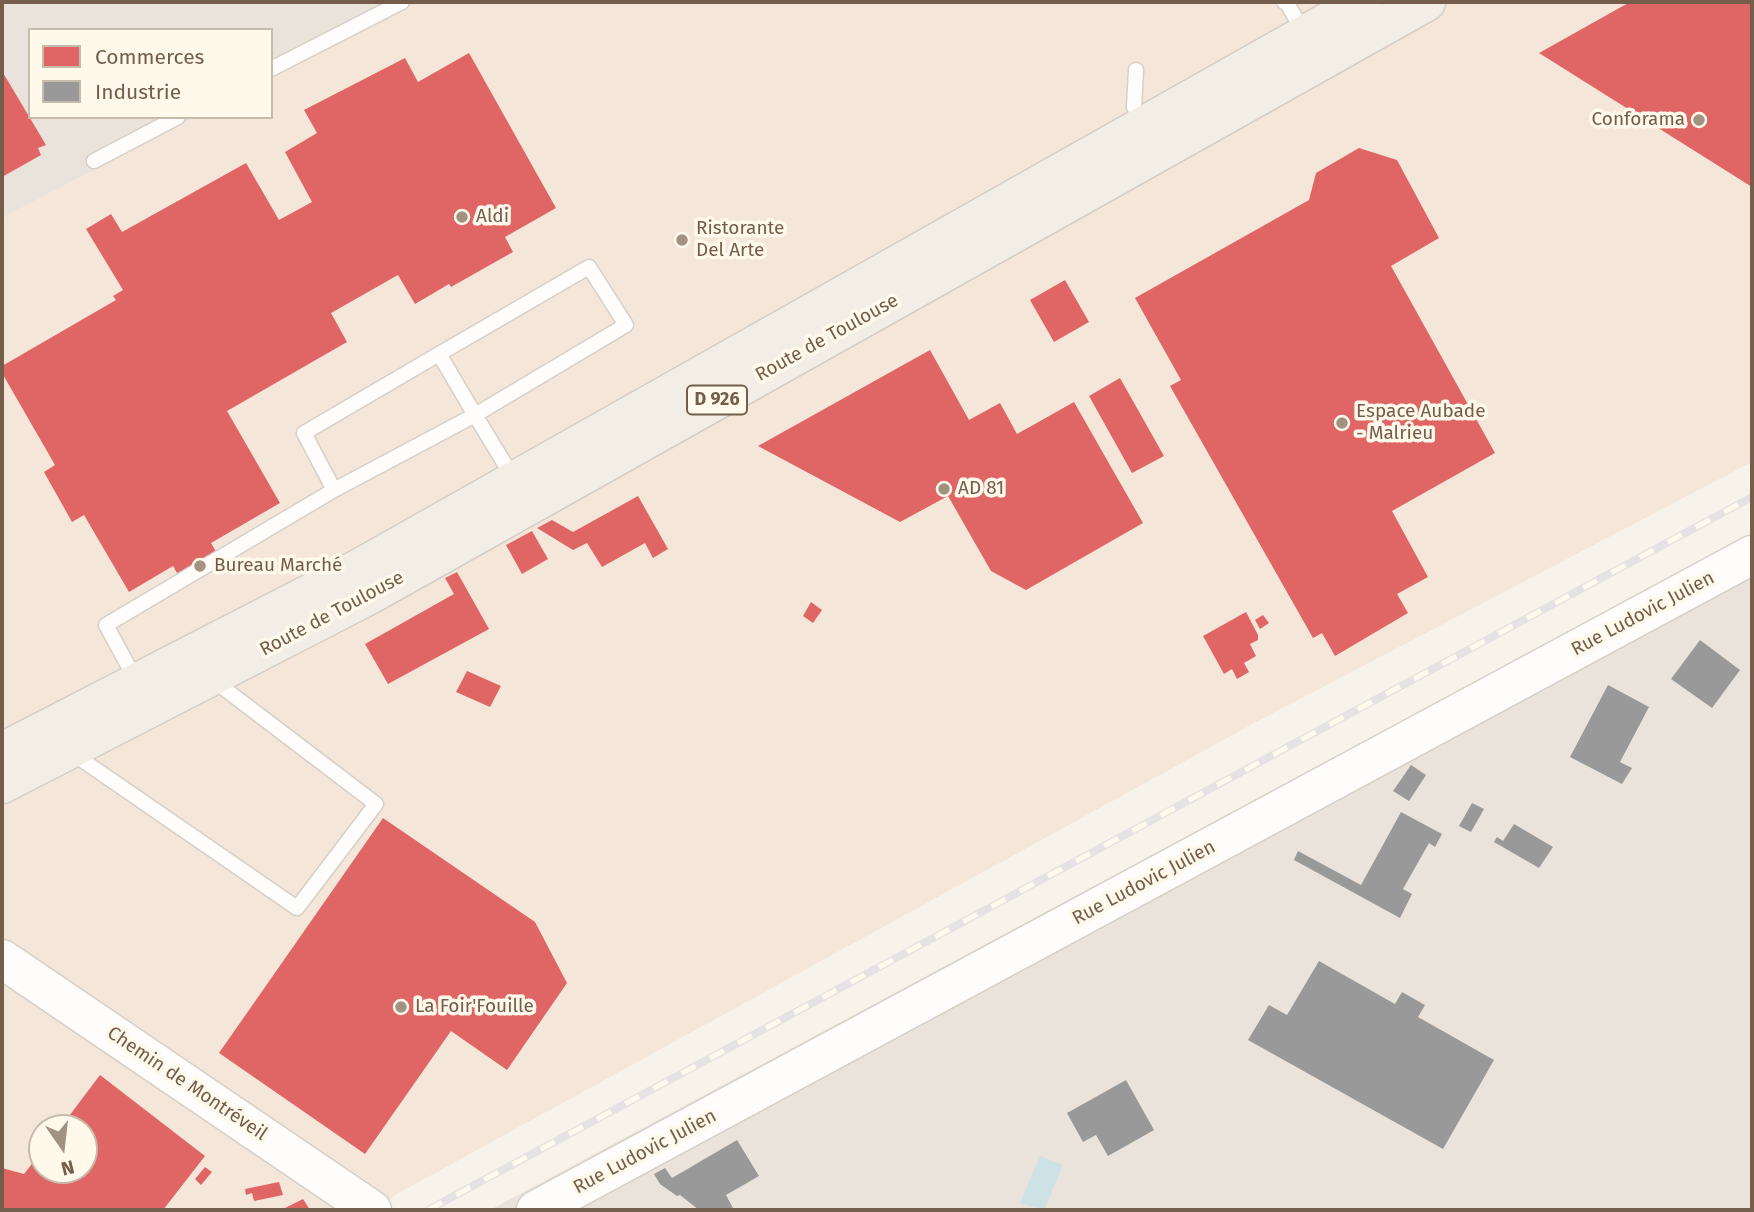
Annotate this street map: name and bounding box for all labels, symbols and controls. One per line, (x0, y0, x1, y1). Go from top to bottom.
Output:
legend (28, 28, 273, 119)
text: Commerces (95, 44, 204, 70)
text: Industrie (95, 79, 181, 105)
place label: Conforama (1592, 109, 1685, 131)
marker: Conforama (1691, 112, 1707, 128)
place label: Aldi (476, 206, 509, 228)
marker: Aldi (454, 209, 470, 225)
place label: Ristorante Del Arte (696, 218, 784, 262)
marker: Ristorante Del Arte (674, 232, 690, 248)
street label: Route de Toulouse (752, 289, 902, 387)
road number: D 926 (687, 386, 747, 414)
place label: Espace Aubade - Malrieu (1356, 401, 1486, 445)
marker: Espace Aubade - Malrieu (1334, 415, 1350, 431)
place label: AD 81 (958, 478, 1004, 500)
marker: AD 81 (936, 481, 952, 497)
place label: Bureau Marché (214, 555, 342, 577)
marker: Bureau Marché (192, 558, 208, 574)
street label: Route de Toulouse (256, 566, 408, 662)
street label: Rue Ludovic Julien (1568, 567, 1718, 661)
street label: Rue Ludovic Julien (1069, 836, 1219, 930)
place label: La Foir'Fouille (415, 996, 534, 1018)
marker: La Foir'Fouille (393, 999, 409, 1015)
street label: Chemin de Montréveil (103, 1022, 271, 1146)
street label: Rue Ludovic Julien (570, 1105, 720, 1199)
north arrow (28, 1114, 98, 1184)
text: N (59, 1155, 77, 1181)

